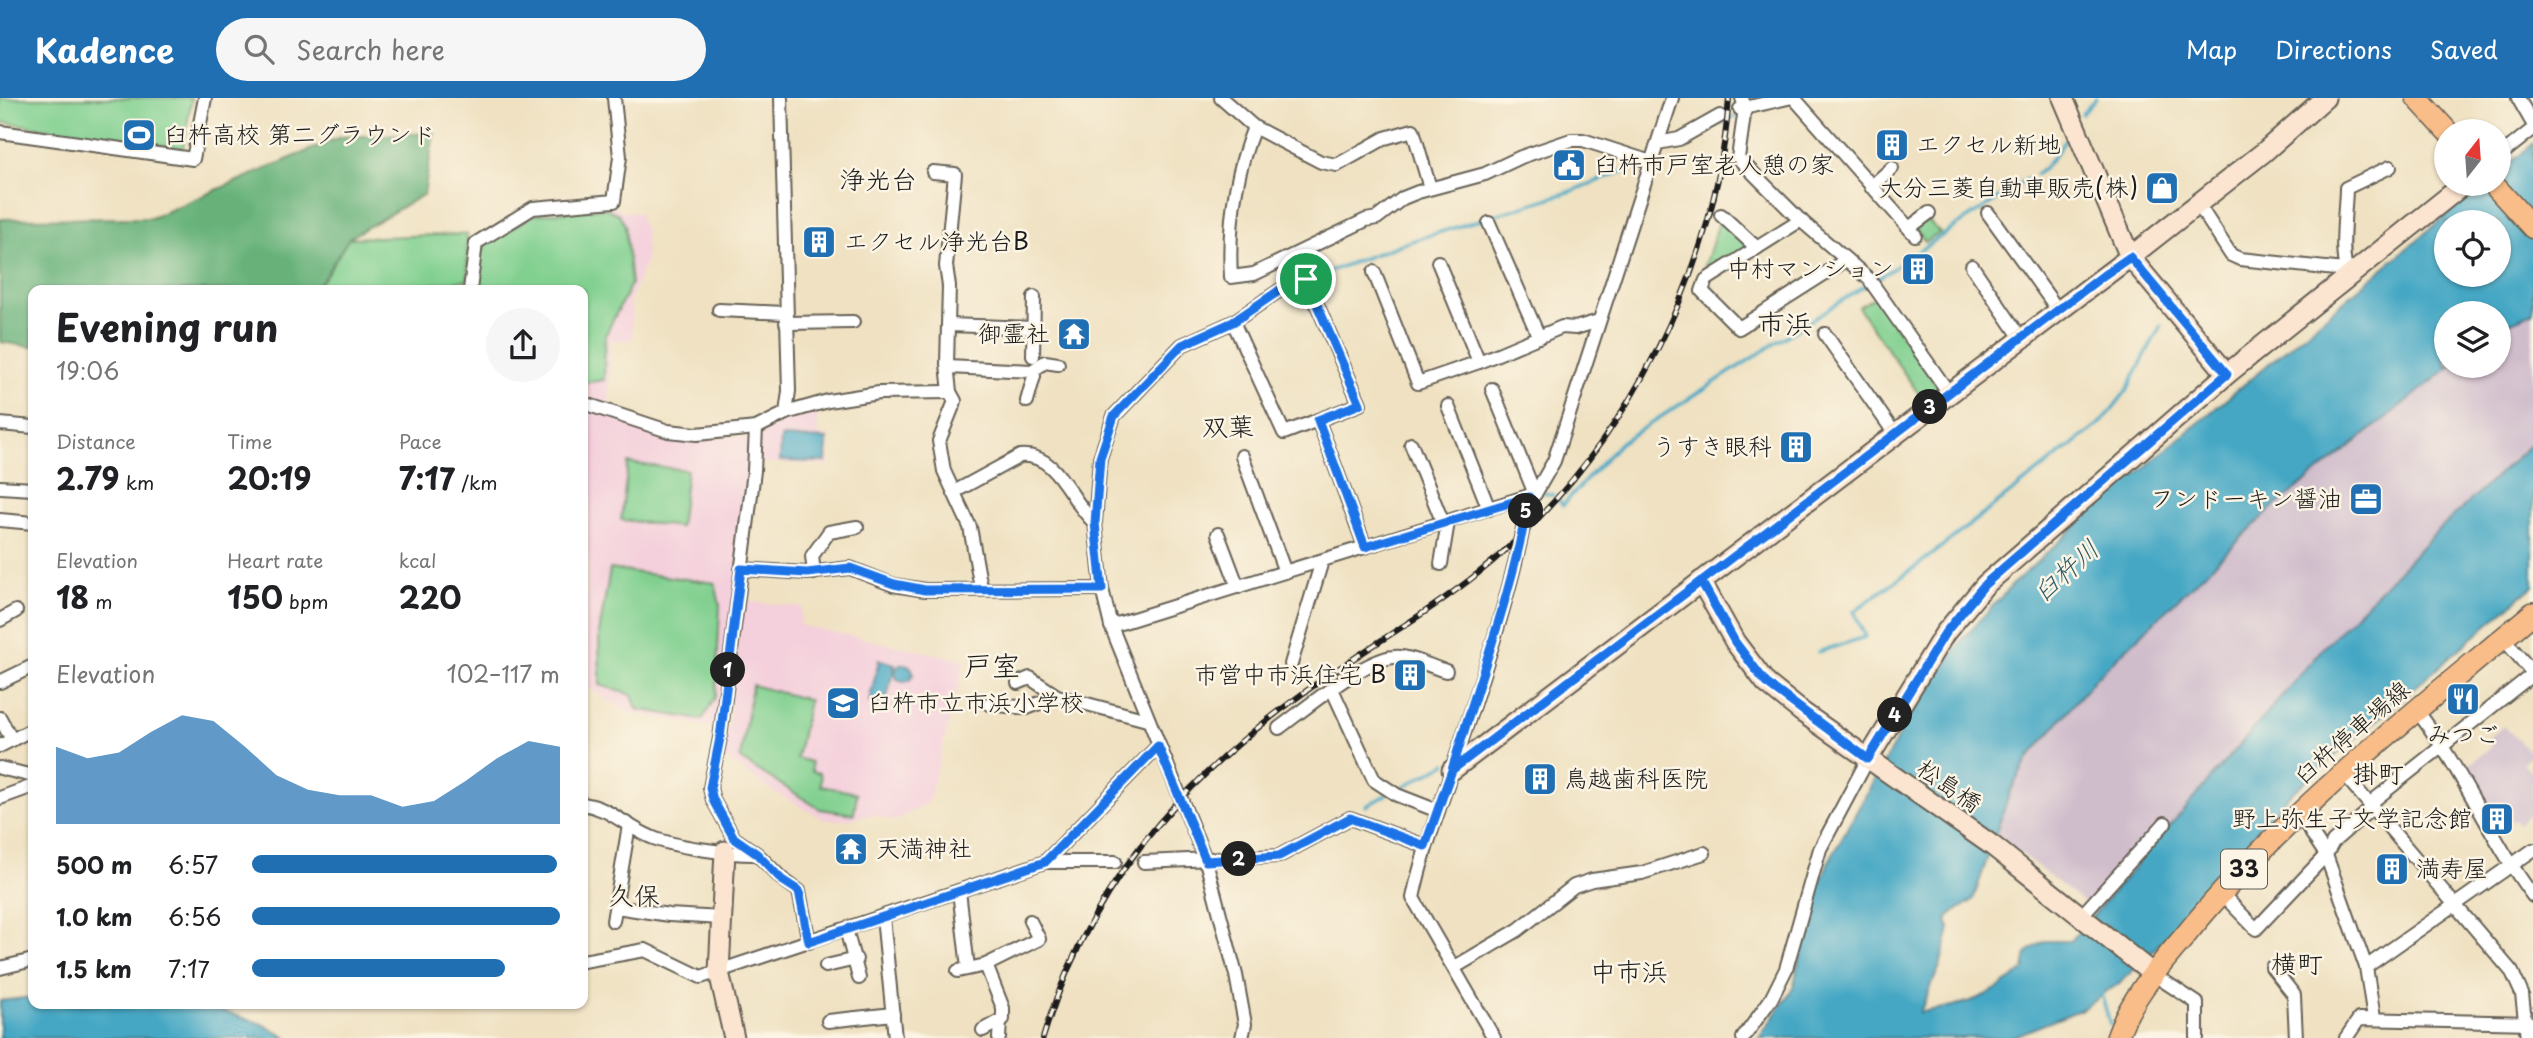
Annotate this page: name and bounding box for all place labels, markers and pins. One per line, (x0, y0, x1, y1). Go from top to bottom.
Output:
place label: 臼杵高校 第二グラウンド (164, 115, 436, 151)
sports icon: 臼杵高校 第二グラウンド (120, 116, 158, 154)
place label: エクセル新地 (1916, 125, 2061, 161)
building icon: エクセル新地 (1873, 126, 1911, 164)
place label: 臼杵市戸室老人憩の家 (1594, 145, 1834, 181)
public building icon: 臼杵市戸室老人憩の家 (1550, 146, 1588, 184)
place label: 大分三菱自動車販売(株) (1879, 168, 2138, 204)
shop icon: 大分三菱自動車販売(株) (2143, 169, 2181, 207)
place label: エクセル浄光台B (844, 222, 1029, 258)
building icon: エクセル浄光台B (800, 223, 838, 261)
pin (1276, 249, 1336, 309)
place label: 中村マンション (1727, 249, 1894, 285)
building icon: 中村マンション (1899, 250, 1937, 288)
place label: 御霊社 (978, 314, 1050, 350)
temple icon: 御霊社 (1055, 315, 1093, 353)
pin: 3 (1912, 390, 1948, 424)
place label: うすき眼科 (1652, 427, 1772, 463)
building icon: うすき眼科 (1777, 428, 1815, 466)
place label: フンドーキン醤油 (2150, 479, 2342, 515)
office icon: フンドーキン醤油 (2347, 480, 2385, 518)
pin: 5 (1508, 494, 1544, 528)
pin: 1 (710, 652, 746, 688)
place label: 市営中市浜住宅 B (1194, 655, 1386, 691)
building icon: 市営中市浜住宅 B (1391, 656, 1429, 694)
restaurant icon: みつご (2444, 680, 2482, 718)
place label: 臼杵市立市浜小学校 (868, 683, 1084, 719)
school or university icon: 臼杵市立市浜小学校 (824, 684, 862, 722)
pin: 4 (1878, 698, 1912, 732)
place label: みつご (2427, 715, 2499, 751)
place label: 鳥越歯科医院 (1564, 759, 1708, 795)
building icon: 鳥越歯科医院 (1521, 760, 1559, 798)
place label: 野上弥生子文学記念館 (2232, 799, 2472, 835)
building icon: 野上弥生子文学記念館 (2478, 800, 2516, 838)
place label: 天満神社 (876, 829, 972, 865)
temple icon: 天満神社 (832, 830, 870, 868)
pin: 2 (1222, 842, 1256, 876)
place label: 満寿屋 (2416, 849, 2488, 885)
building icon: 満寿屋 (2373, 850, 2411, 888)

